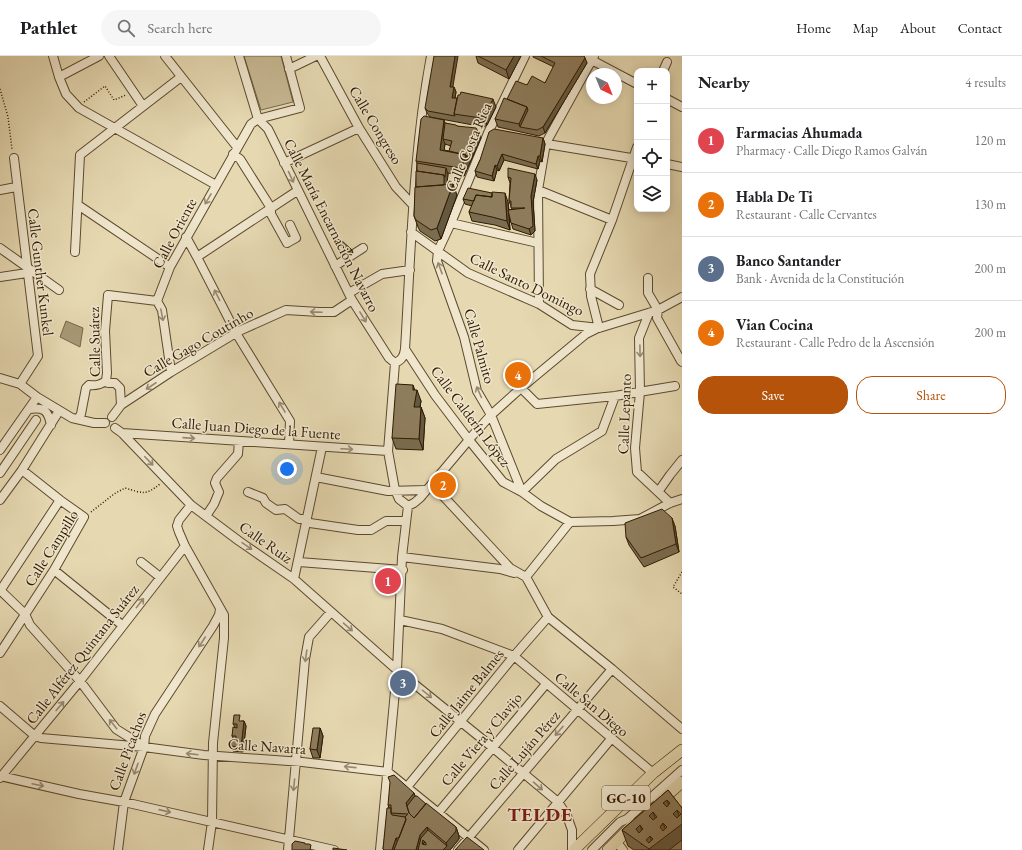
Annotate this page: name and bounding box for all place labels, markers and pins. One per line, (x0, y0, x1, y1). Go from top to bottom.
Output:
pin: 4 (505, 360, 531, 390)
pin: 2 (430, 470, 456, 500)
pin: 1 (375, 566, 401, 596)
pin: 3 (390, 668, 416, 698)

